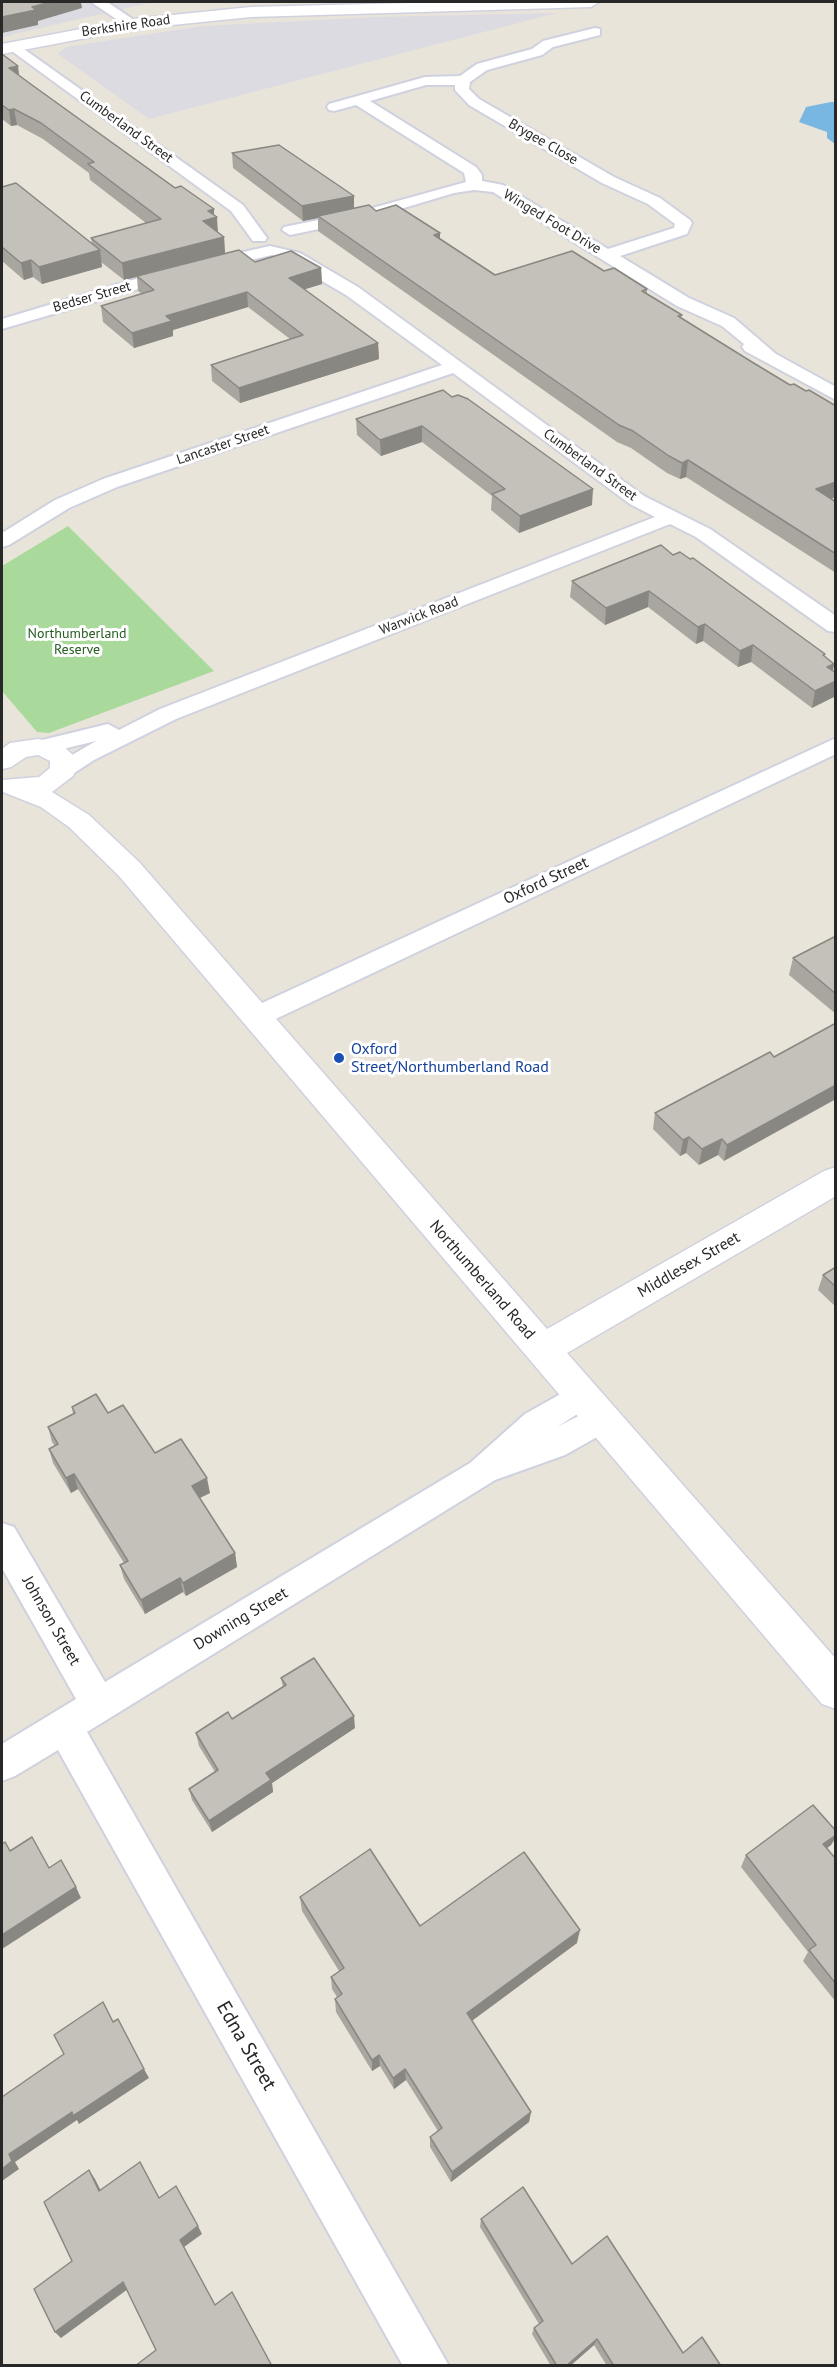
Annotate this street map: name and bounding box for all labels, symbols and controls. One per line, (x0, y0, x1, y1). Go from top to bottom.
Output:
street label: Berkshire Road (81, 11, 171, 41)
street label: Cumberland Street (76, 87, 176, 167)
street label: Brygee Close (505, 115, 581, 169)
street label: Winged Foot Drive (500, 186, 604, 258)
street label: Bedser Street (51, 278, 133, 316)
street label: Lancaster Street (175, 421, 271, 469)
street label: Cumberland Street (540, 425, 640, 505)
street label: Warwick Road (377, 593, 461, 639)
park label: Northumberland Reserve (27, 626, 127, 658)
street label: Oxford Street (501, 853, 591, 909)
place label: Oxford Street/Northumberland Road (351, 1039, 549, 1077)
marker: Oxford Street/Northumberland Road (332, 1051, 346, 1065)
street label: Northumberland Road (425, 1217, 539, 1343)
street label: Middlesex Street (634, 1228, 744, 1302)
street label: Johnson Street (18, 1573, 84, 1669)
street label: Downing Street (191, 1583, 291, 1655)
street label: Edna Street (211, 1997, 281, 2095)

